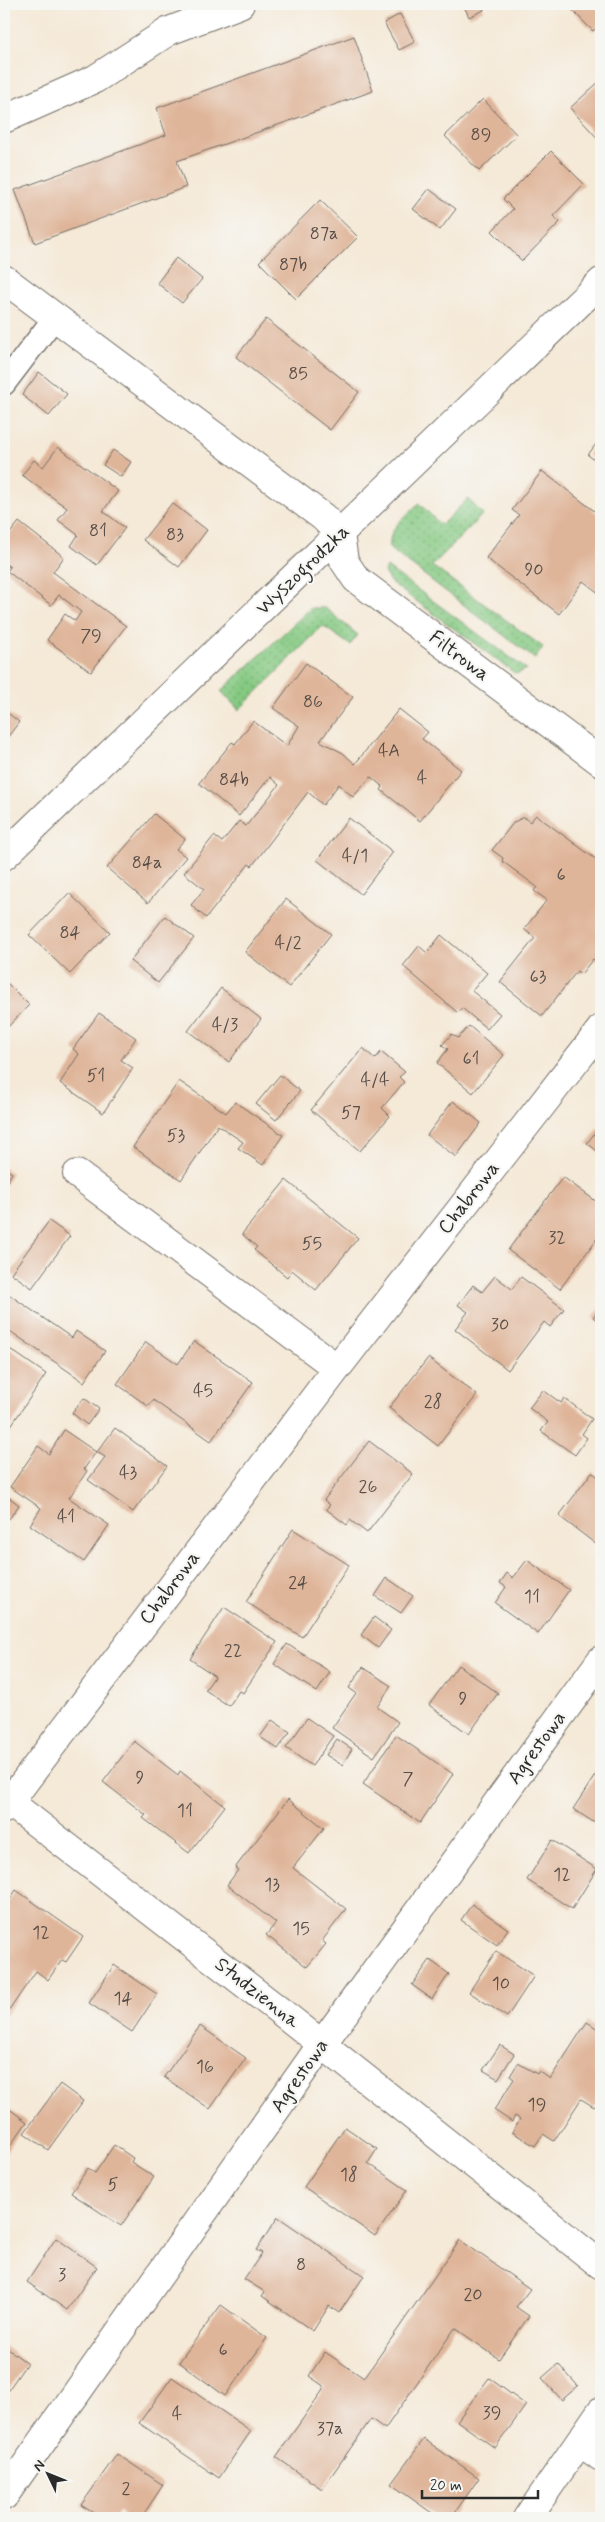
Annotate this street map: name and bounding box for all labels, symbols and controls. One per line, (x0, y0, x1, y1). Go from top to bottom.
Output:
house number: 89 (471, 123, 491, 147)
house number: 87a (310, 222, 338, 246)
house number: 87b (279, 253, 307, 277)
house number: 85 (288, 362, 308, 386)
house number: 81 (89, 519, 107, 543)
street label: Wyszogrodzka (250, 519, 357, 623)
house number: 83 (166, 523, 184, 547)
house number: 90 (524, 558, 544, 582)
house number: 79 (80, 624, 102, 648)
street label: Filtrowa (423, 624, 495, 688)
house number: 86 (303, 690, 323, 714)
house number: 4A (378, 739, 400, 763)
house number: 4 (417, 766, 427, 790)
house number: 84b (219, 768, 249, 792)
house number: 4/1 (342, 844, 368, 868)
house number: 84a (132, 851, 162, 875)
house number: 6 (556, 863, 566, 887)
house number: 84 (59, 921, 81, 945)
house number: 4/2 (274, 931, 302, 955)
house number: 63 (530, 965, 547, 989)
house number: 4/3 (212, 1013, 238, 1037)
house number: 61 (463, 1047, 479, 1071)
house number: 51 (87, 1064, 105, 1088)
house number: 4/4 (361, 1068, 389, 1092)
house number: 57 (341, 1101, 361, 1125)
house number: 53 (167, 1124, 186, 1148)
street label: Chabrowa (432, 1156, 506, 1240)
house number: 32 (548, 1226, 566, 1250)
house number: 55 (302, 1232, 322, 1256)
house number: 30 (491, 1313, 509, 1337)
house number: 45 (193, 1379, 213, 1403)
house number: 28 (424, 1390, 442, 1414)
house number: 43 (119, 1461, 137, 1485)
house number: 26 (359, 1475, 377, 1499)
house number: 41 (57, 1505, 75, 1529)
street label: Chabrowa (133, 1546, 207, 1630)
house number: 24 (288, 1571, 308, 1595)
house number: 11 (524, 1585, 540, 1609)
house number: 22 (224, 1639, 242, 1663)
house number: 9 (459, 1687, 468, 1711)
street label: Agrestowa (501, 1706, 573, 1790)
house number: 9 (136, 1766, 145, 1790)
house number: 7 (403, 1767, 414, 1791)
house number: 11 (177, 1799, 193, 1823)
house number: 12 (553, 1863, 571, 1887)
house number: 13 (264, 1873, 280, 1897)
house number: 15 (292, 1917, 310, 1941)
house number: 12 (32, 1921, 50, 1945)
street label: Studzienna (209, 1951, 306, 2035)
house number: 10 (492, 1972, 510, 1996)
house number: 14 (114, 1987, 133, 2011)
street label: Agrestowa (265, 2034, 335, 2118)
house number: 16 (196, 2055, 214, 2079)
house number: 19 (528, 2093, 546, 2117)
house number: 18 (340, 2163, 358, 2187)
house number: 5 (108, 2173, 119, 2197)
house number: 8 (296, 2253, 306, 2277)
house number: 3 (58, 2263, 66, 2287)
house number: 20 (463, 2283, 483, 2307)
house number: 6 (218, 2338, 228, 2362)
house number: 39 (483, 2401, 501, 2425)
house number: 4 (172, 2402, 182, 2426)
house number: 37a (317, 2417, 343, 2441)
north arrow (22, 2450, 72, 2500)
text: N (29, 2456, 49, 2475)
scale bar (422, 2467, 539, 2499)
text: 20 m (430, 2476, 462, 2496)
house number: 2 (122, 2477, 131, 2501)

